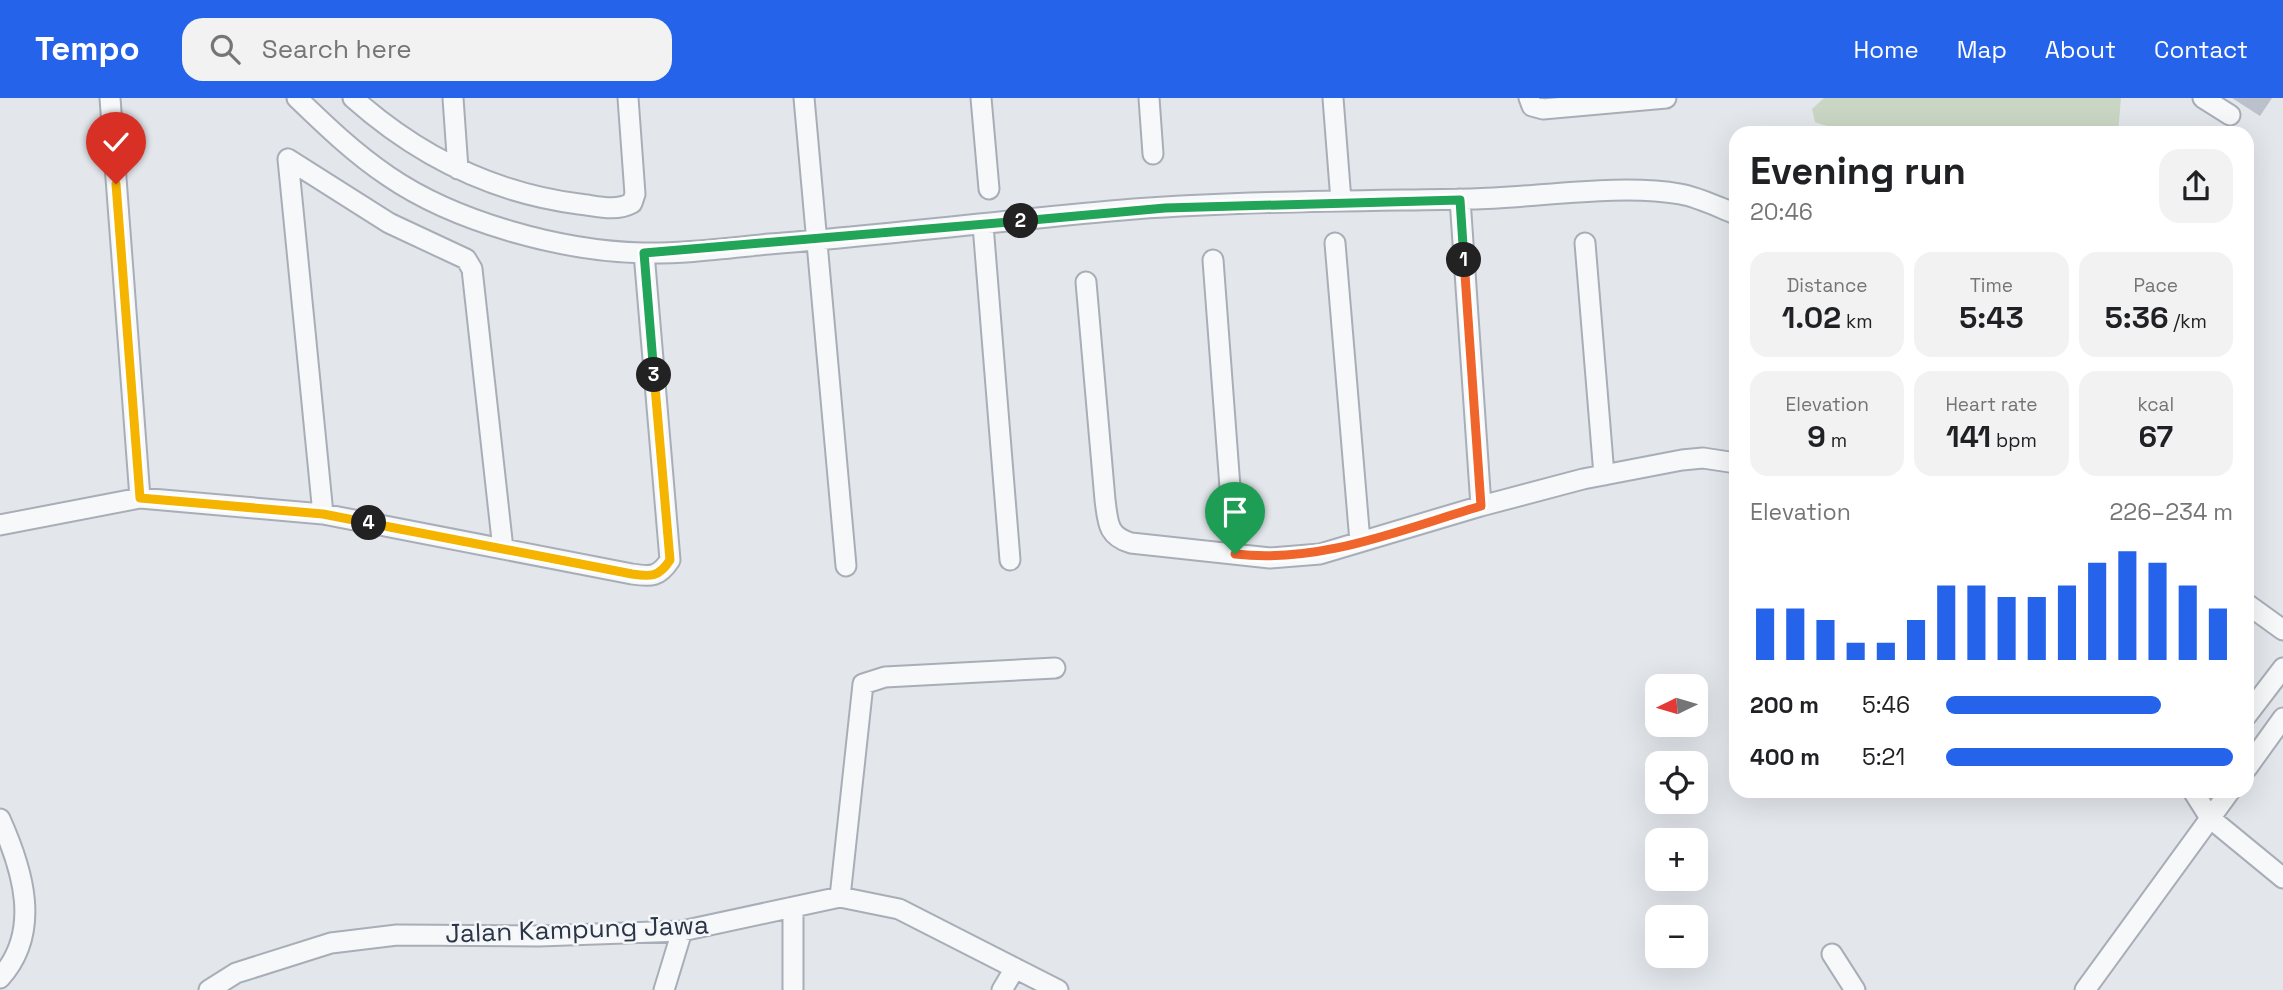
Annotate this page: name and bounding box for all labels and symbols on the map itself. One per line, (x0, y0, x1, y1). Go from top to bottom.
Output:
pin (86, 112, 146, 184)
pin: 2 (1004, 204, 1038, 238)
pin: 1 (1446, 242, 1482, 278)
pin: 3 (636, 358, 672, 392)
pin (1205, 482, 1265, 554)
pin: 4 (352, 506, 386, 540)
north arrow (1645, 674, 1708, 737)
street label: Jalan Kampung Jawa (445, 907, 709, 951)

